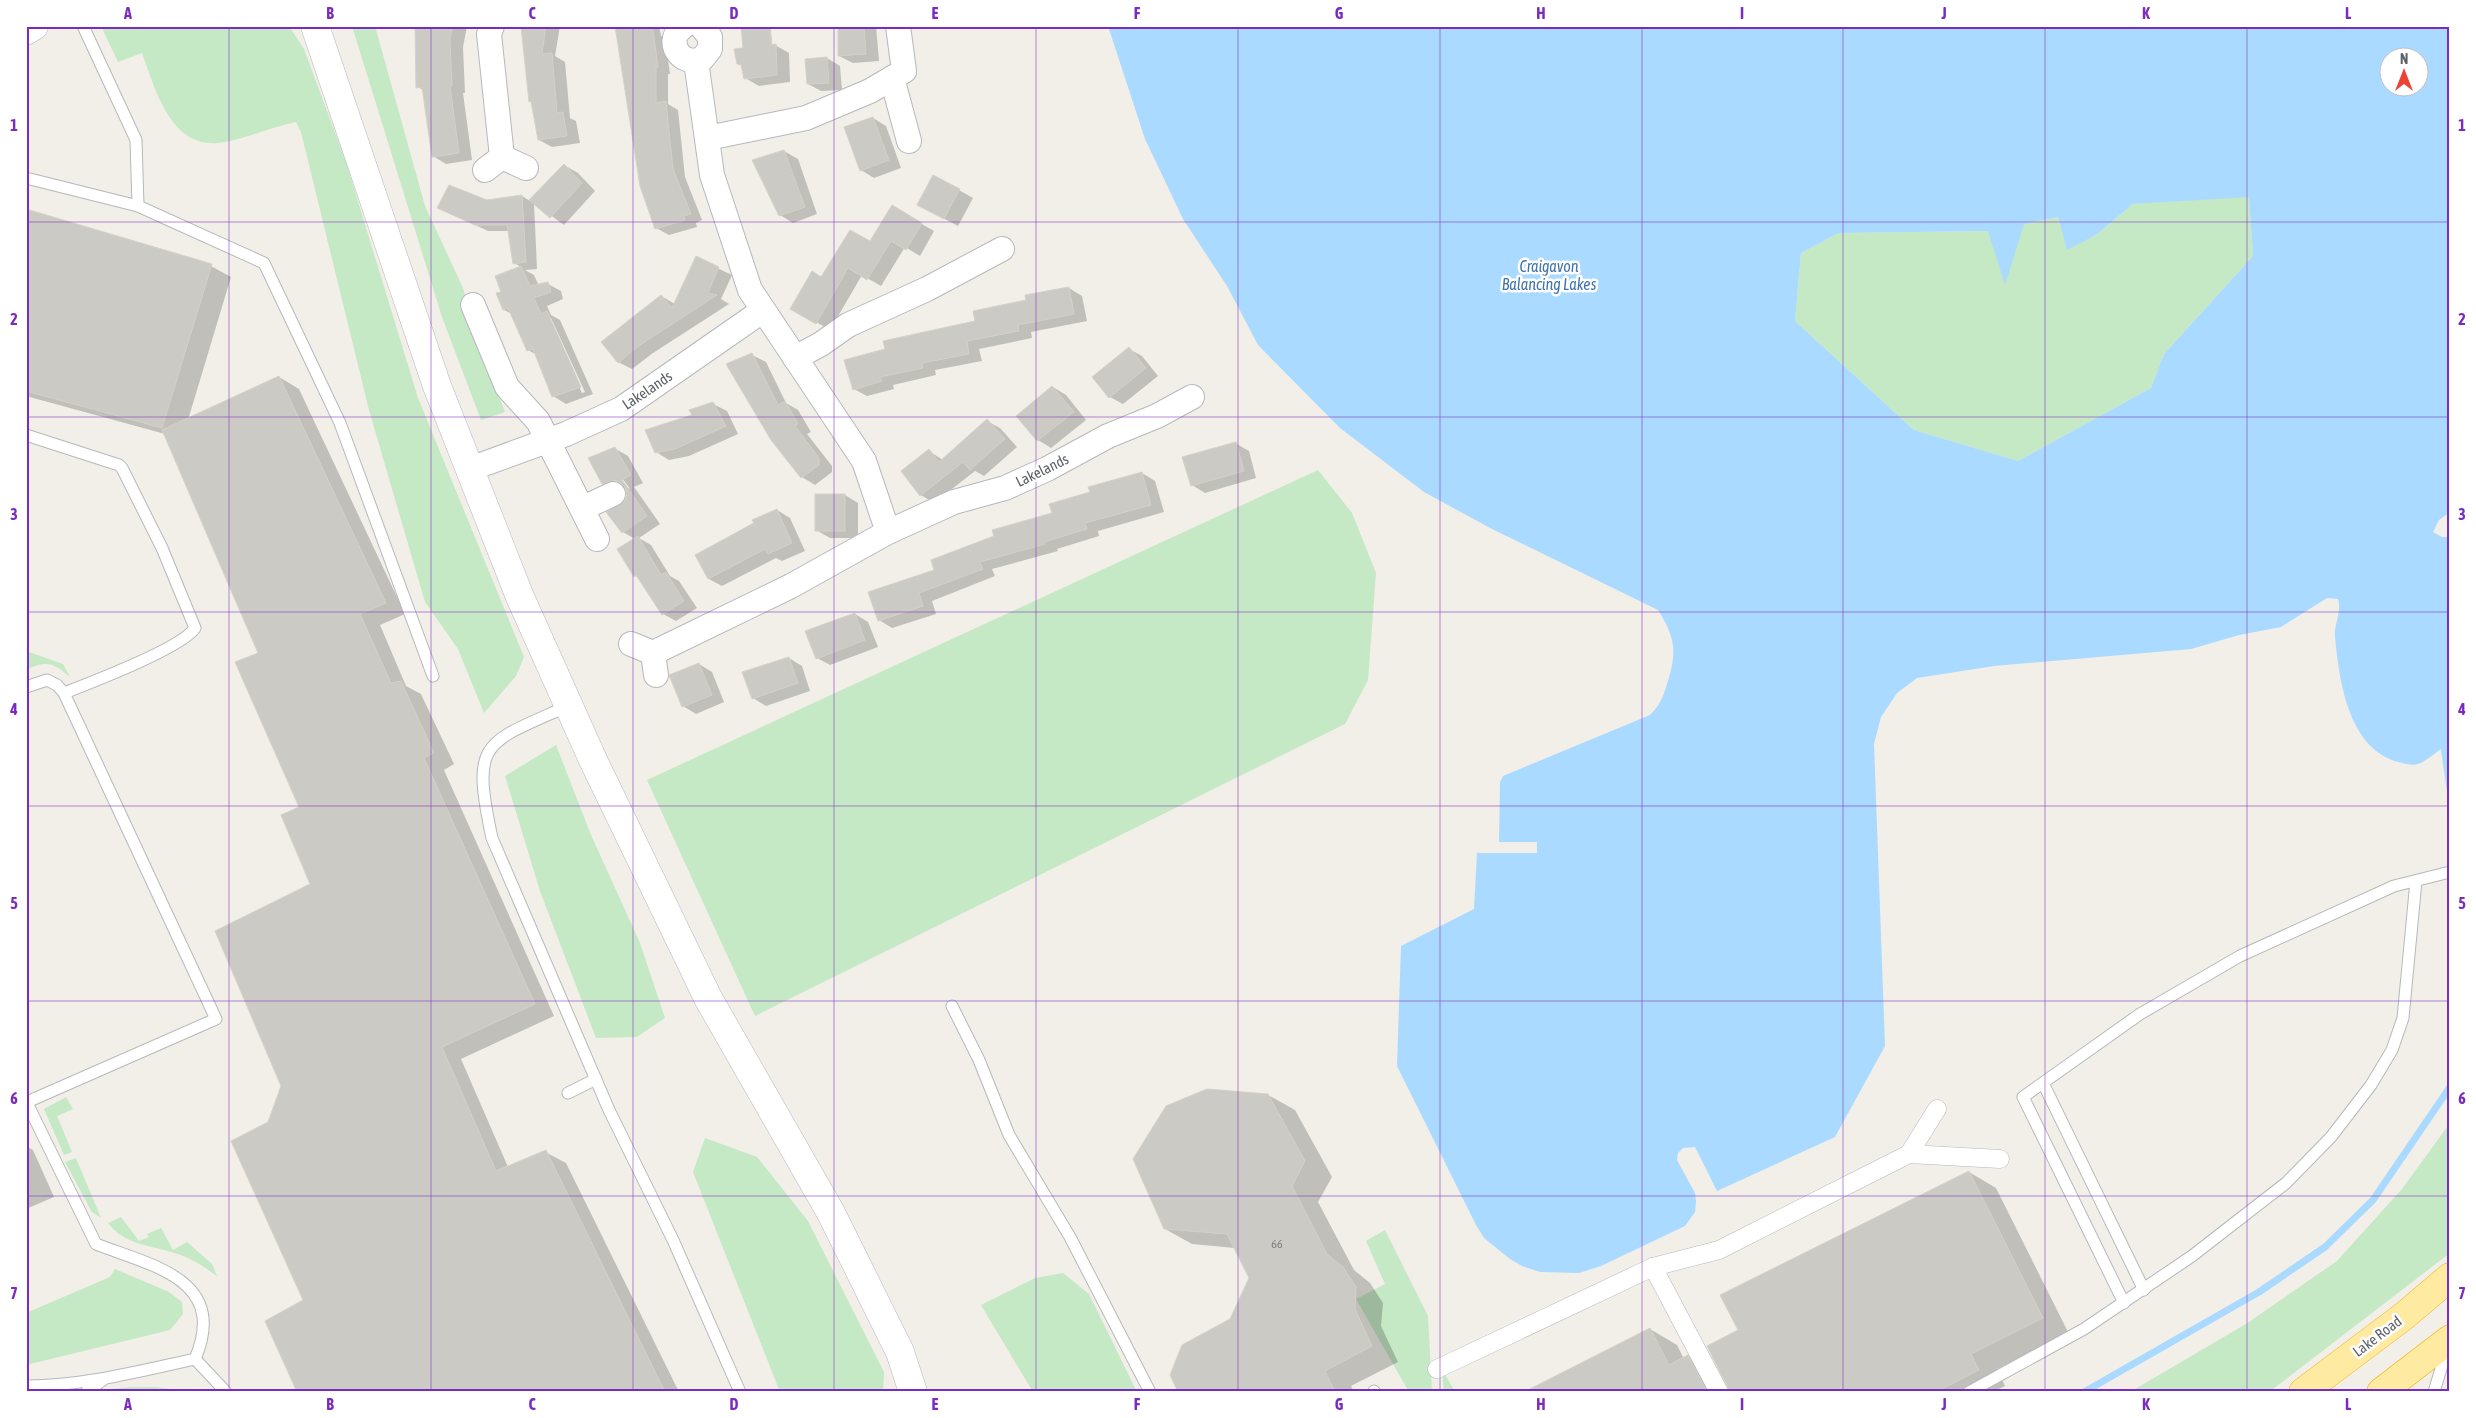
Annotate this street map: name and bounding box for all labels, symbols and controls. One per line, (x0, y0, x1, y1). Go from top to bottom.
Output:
text: A (123, 4, 132, 22)
text: B (326, 4, 334, 22)
text: C (528, 4, 536, 22)
text: D (730, 4, 739, 22)
text: E (932, 4, 939, 22)
text: F (1134, 4, 1141, 22)
text: G (1335, 4, 1344, 22)
text: H (1536, 4, 1546, 22)
text: I (1740, 4, 1744, 22)
text: J (1940, 4, 1947, 22)
text: K (2142, 4, 2150, 22)
text: L (2345, 4, 2352, 22)
north arrow (2378, 48, 2428, 98)
text: N (2400, 51, 2408, 67)
text: 1 (10, 116, 18, 134)
text: 1 (2458, 116, 2466, 134)
water label: Craigavon Balancing Lakes (1502, 257, 1597, 294)
text: 2 (10, 310, 18, 328)
text: 2 (2458, 310, 2466, 328)
street label: Lakelands (619, 367, 675, 413)
street label: Lakelands (1013, 450, 1071, 490)
text: 3 (10, 505, 18, 523)
text: 3 (2458, 505, 2466, 523)
text: 4 (9, 700, 18, 718)
text: 4 (2457, 700, 2466, 718)
text: 5 (10, 894, 18, 912)
text: 5 (2458, 894, 2466, 912)
text: 6 (10, 1089, 18, 1107)
text: 6 (2458, 1089, 2466, 1107)
house number: 66 (1271, 1237, 1283, 1251)
text: 7 (10, 1284, 18, 1302)
text: 7 (2458, 1284, 2466, 1302)
street label: Lake Road (2349, 1312, 2405, 1360)
text: A (123, 1395, 132, 1413)
text: B (326, 1395, 334, 1413)
text: C (528, 1395, 536, 1413)
text: D (730, 1395, 739, 1413)
text: E (932, 1395, 939, 1413)
text: F (1134, 1395, 1141, 1413)
text: G (1335, 1395, 1344, 1413)
text: H (1536, 1395, 1546, 1413)
text: I (1740, 1395, 1744, 1413)
text: J (1940, 1395, 1947, 1413)
text: K (2142, 1395, 2150, 1413)
text: L (2345, 1395, 2352, 1413)

